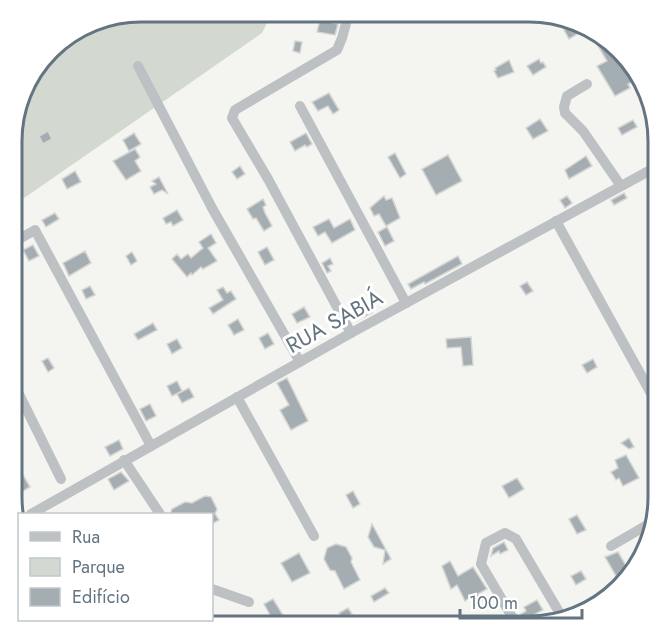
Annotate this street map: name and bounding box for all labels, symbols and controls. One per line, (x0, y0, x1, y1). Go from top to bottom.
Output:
street label: RUA SABIÁ (280, 281, 389, 361)
legend (18, 513, 213, 621)
text: Rua (72, 524, 100, 550)
text: Parque (72, 554, 125, 580)
scale bar (460, 582, 582, 620)
text: Edifício (72, 584, 130, 610)
text: 100 m (469, 590, 518, 616)

